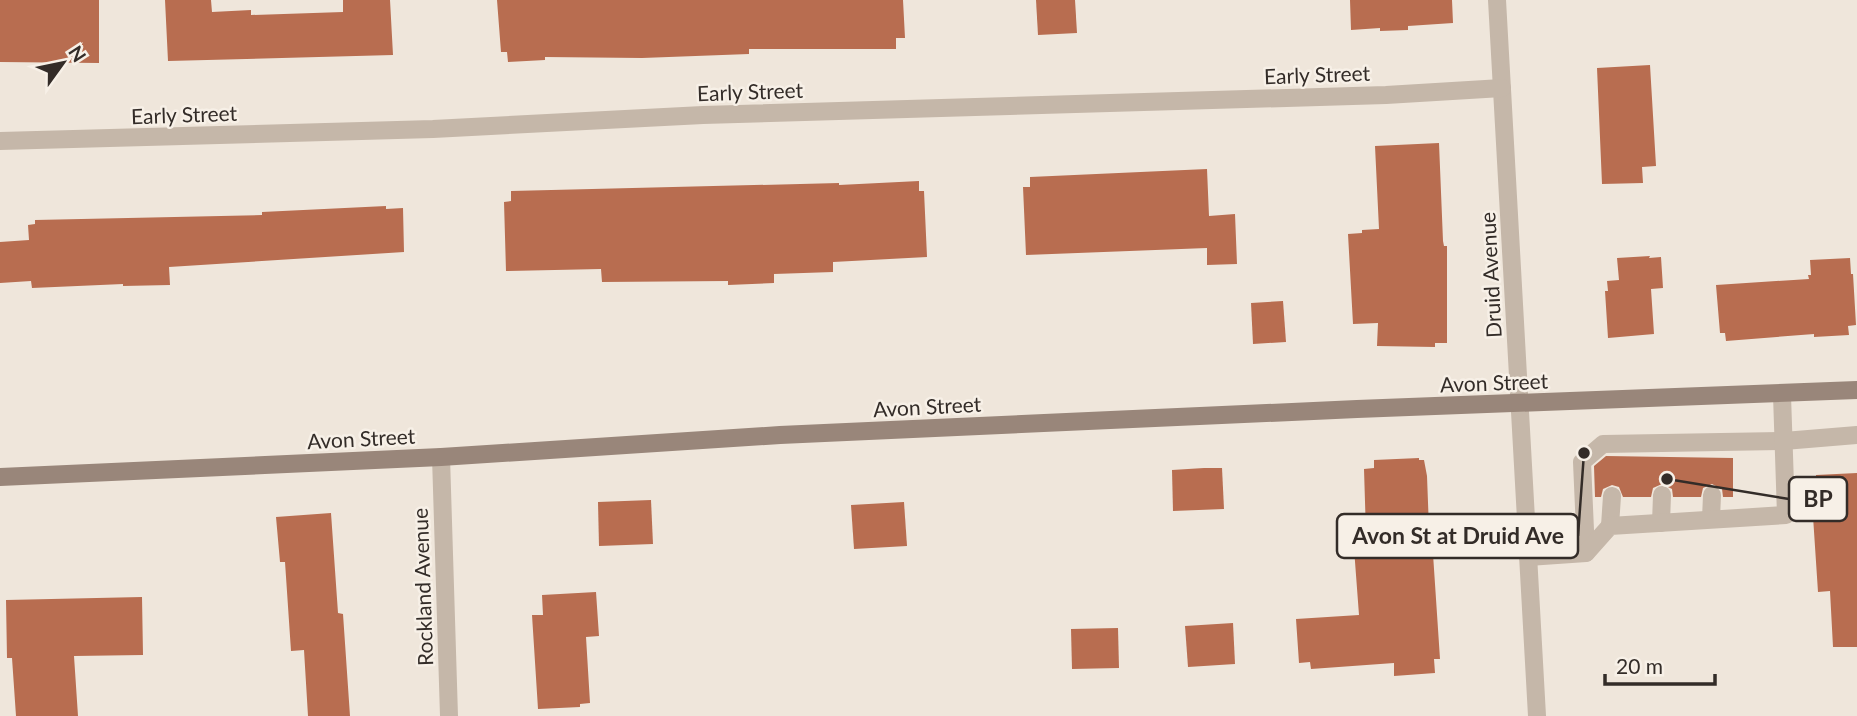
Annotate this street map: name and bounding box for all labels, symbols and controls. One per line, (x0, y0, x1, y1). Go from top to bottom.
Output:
north arrow (28, 28, 98, 98)
text: N (64, 41, 91, 66)
street label: Early Street (1264, 60, 1371, 88)
street label: Early Street (697, 77, 804, 105)
street label: Early Street (131, 100, 238, 128)
street label: Druid Avenue (1474, 211, 1506, 339)
street label: Avon Street (1439, 368, 1549, 396)
street label: Avon Street (872, 391, 982, 421)
street label: Avon Street (306, 423, 416, 453)
callout: BP (1789, 477, 1847, 521)
text: BP (1803, 484, 1833, 512)
street label: Rockland Avenue (407, 508, 437, 666)
callout: Avon St at Druid Ave (1337, 514, 1578, 558)
text: Avon St at Druid Ave (1351, 521, 1564, 549)
scale bar (1605, 642, 1715, 686)
text: 20 m (1616, 653, 1663, 678)

